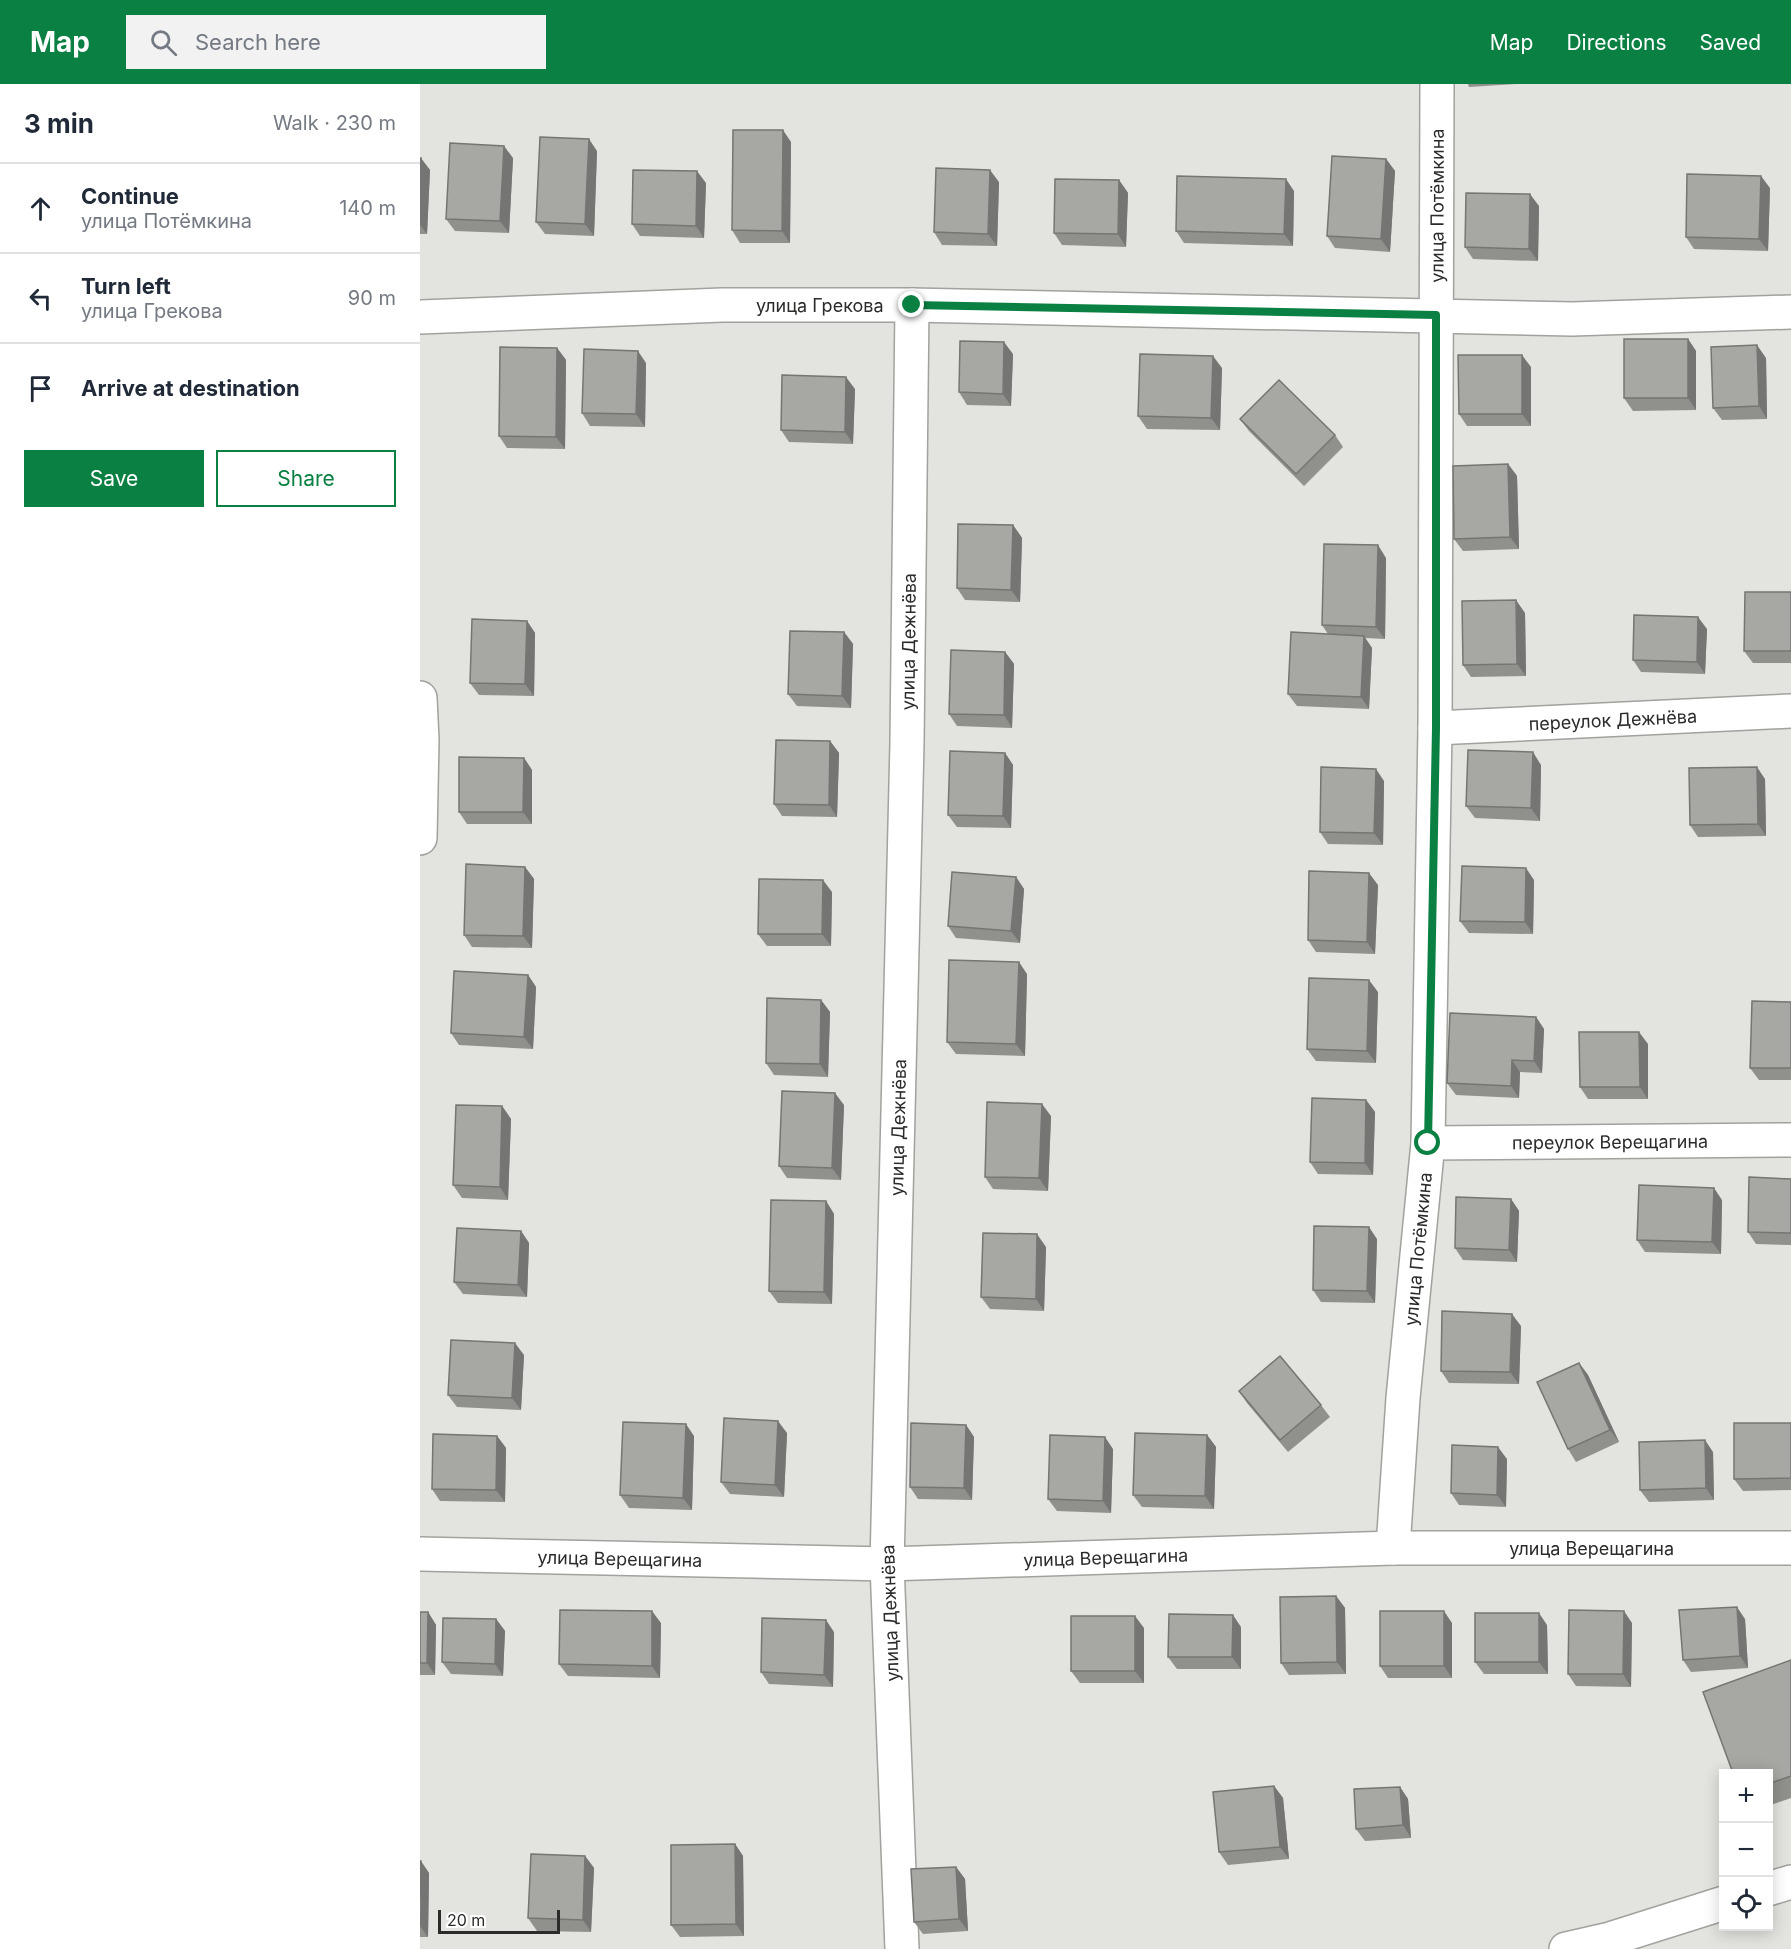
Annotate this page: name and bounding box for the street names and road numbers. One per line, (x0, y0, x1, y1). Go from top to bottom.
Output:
street label: улица Потёмкина (1426, 129, 1447, 283)
street label: улица Грекова (756, 295, 884, 316)
street label: улица Дежнёва (897, 573, 919, 710)
street label: переулок Дежнёва (1528, 705, 1697, 734)
street label: улица Дежнёва (885, 1059, 910, 1196)
street label: переулок Верещагина (1512, 1130, 1708, 1153)
street label: улица Потёмкина (1400, 1171, 1436, 1327)
street label: улица Верещагина (1509, 1538, 1674, 1559)
street label: улица Дежнёва (877, 1544, 903, 1682)
street label: улица Верещагина (1023, 1544, 1189, 1570)
street label: улица Верещагина (537, 1546, 703, 1571)

